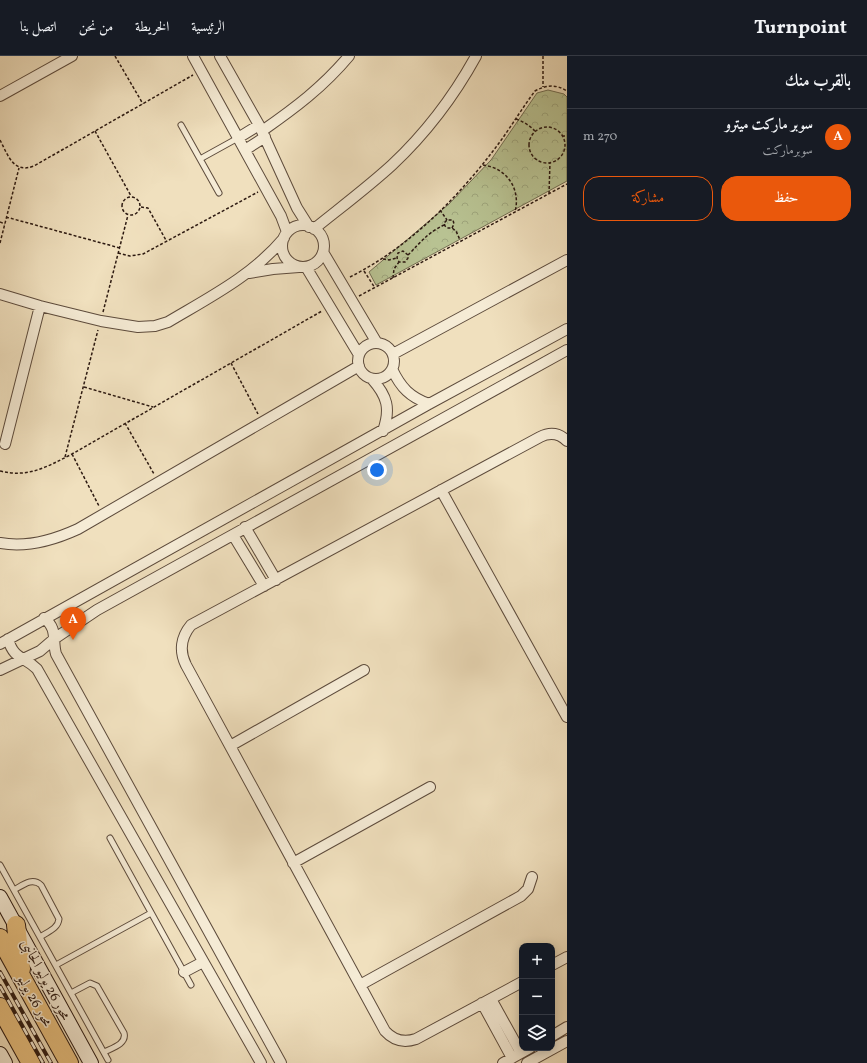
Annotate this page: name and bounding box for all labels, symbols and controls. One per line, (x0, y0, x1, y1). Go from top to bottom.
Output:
text: Turnpoint (754, 15, 847, 41)
text: اتصل بنا (20, 18, 57, 37)
text: من نحن (79, 18, 113, 37)
text: الخريطة (135, 18, 169, 37)
text: الرئيسية (191, 18, 225, 37)
text: بالقرب منك (785, 70, 851, 93)
text: سوبر ماركت ميترو (725, 115, 813, 136)
text: 270 m (583, 128, 617, 146)
text: A (833, 128, 843, 146)
text: سوبرماركت (763, 142, 813, 160)
button: مشاركة (583, 176, 713, 221)
button: حفظ (721, 176, 851, 221)
your location (367, 460, 387, 480)
pin: A (60, 607, 86, 640)
street label: محور 26 يوليو الجانبى (17, 937, 73, 1023)
map controls (519, 943, 555, 1051)
button: + (519, 943, 555, 979)
street label: محور 26 يوليو (13, 972, 55, 1030)
button: − (519, 979, 555, 1015)
button: layers (519, 1015, 555, 1051)

